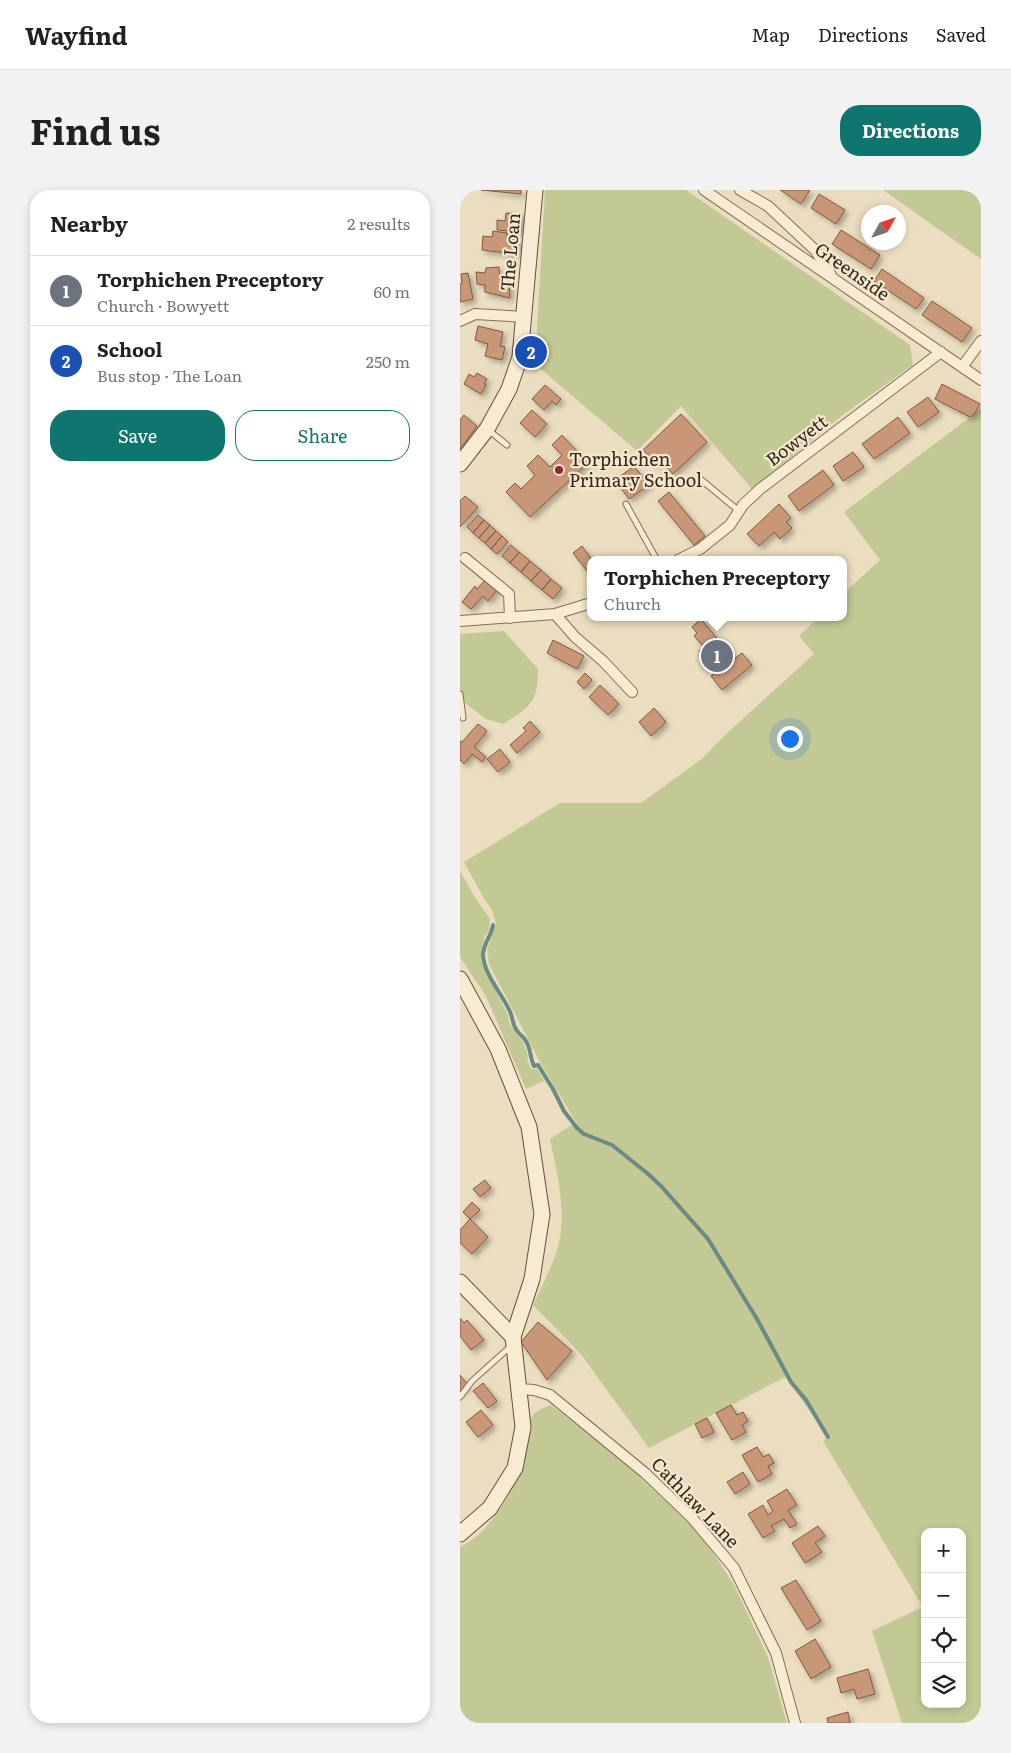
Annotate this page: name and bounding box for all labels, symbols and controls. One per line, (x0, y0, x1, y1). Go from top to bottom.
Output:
text: Wayfind (25, 17, 128, 52)
text: Map (752, 21, 790, 48)
text: Directions (818, 21, 908, 48)
text: Saved (936, 21, 986, 48)
text: Find us (30, 104, 160, 156)
button: Directions (840, 105, 981, 156)
north arrow (861, 205, 906, 250)
text: Nearby (50, 207, 128, 238)
text: 2 results (347, 211, 410, 235)
street label: The Loan (493, 212, 526, 292)
street label: Greenside (810, 235, 896, 307)
text: Torphichen Preceptory (97, 265, 323, 293)
text: 1 (63, 279, 69, 303)
text: 60 m (373, 279, 410, 303)
text: Church · Bowyett (97, 293, 229, 317)
pin: 2 (515, 333, 547, 371)
text: School (97, 335, 162, 363)
text: 2 (62, 349, 70, 373)
text: 250 m (366, 349, 410, 373)
text: Bus stop · The Loan (97, 363, 242, 387)
street label: Bowyett (760, 407, 833, 472)
button: Save (50, 410, 225, 461)
button: Share (235, 410, 410, 461)
place label: Torphichen Primary School (569, 445, 702, 493)
marker: Torphichen Primary School (553, 464, 565, 476)
popup (587, 556, 847, 621)
text: Torphichen Preceptory (604, 563, 830, 591)
text: Church (604, 591, 661, 615)
pin: 1 (701, 637, 733, 675)
your location (777, 726, 803, 752)
street label: Cathlaw Lane (646, 1450, 746, 1553)
map controls (921, 1528, 966, 1708)
button: + (921, 1528, 966, 1573)
button: − (921, 1573, 966, 1618)
button: locate (921, 1618, 966, 1663)
button: layers (921, 1663, 966, 1708)

